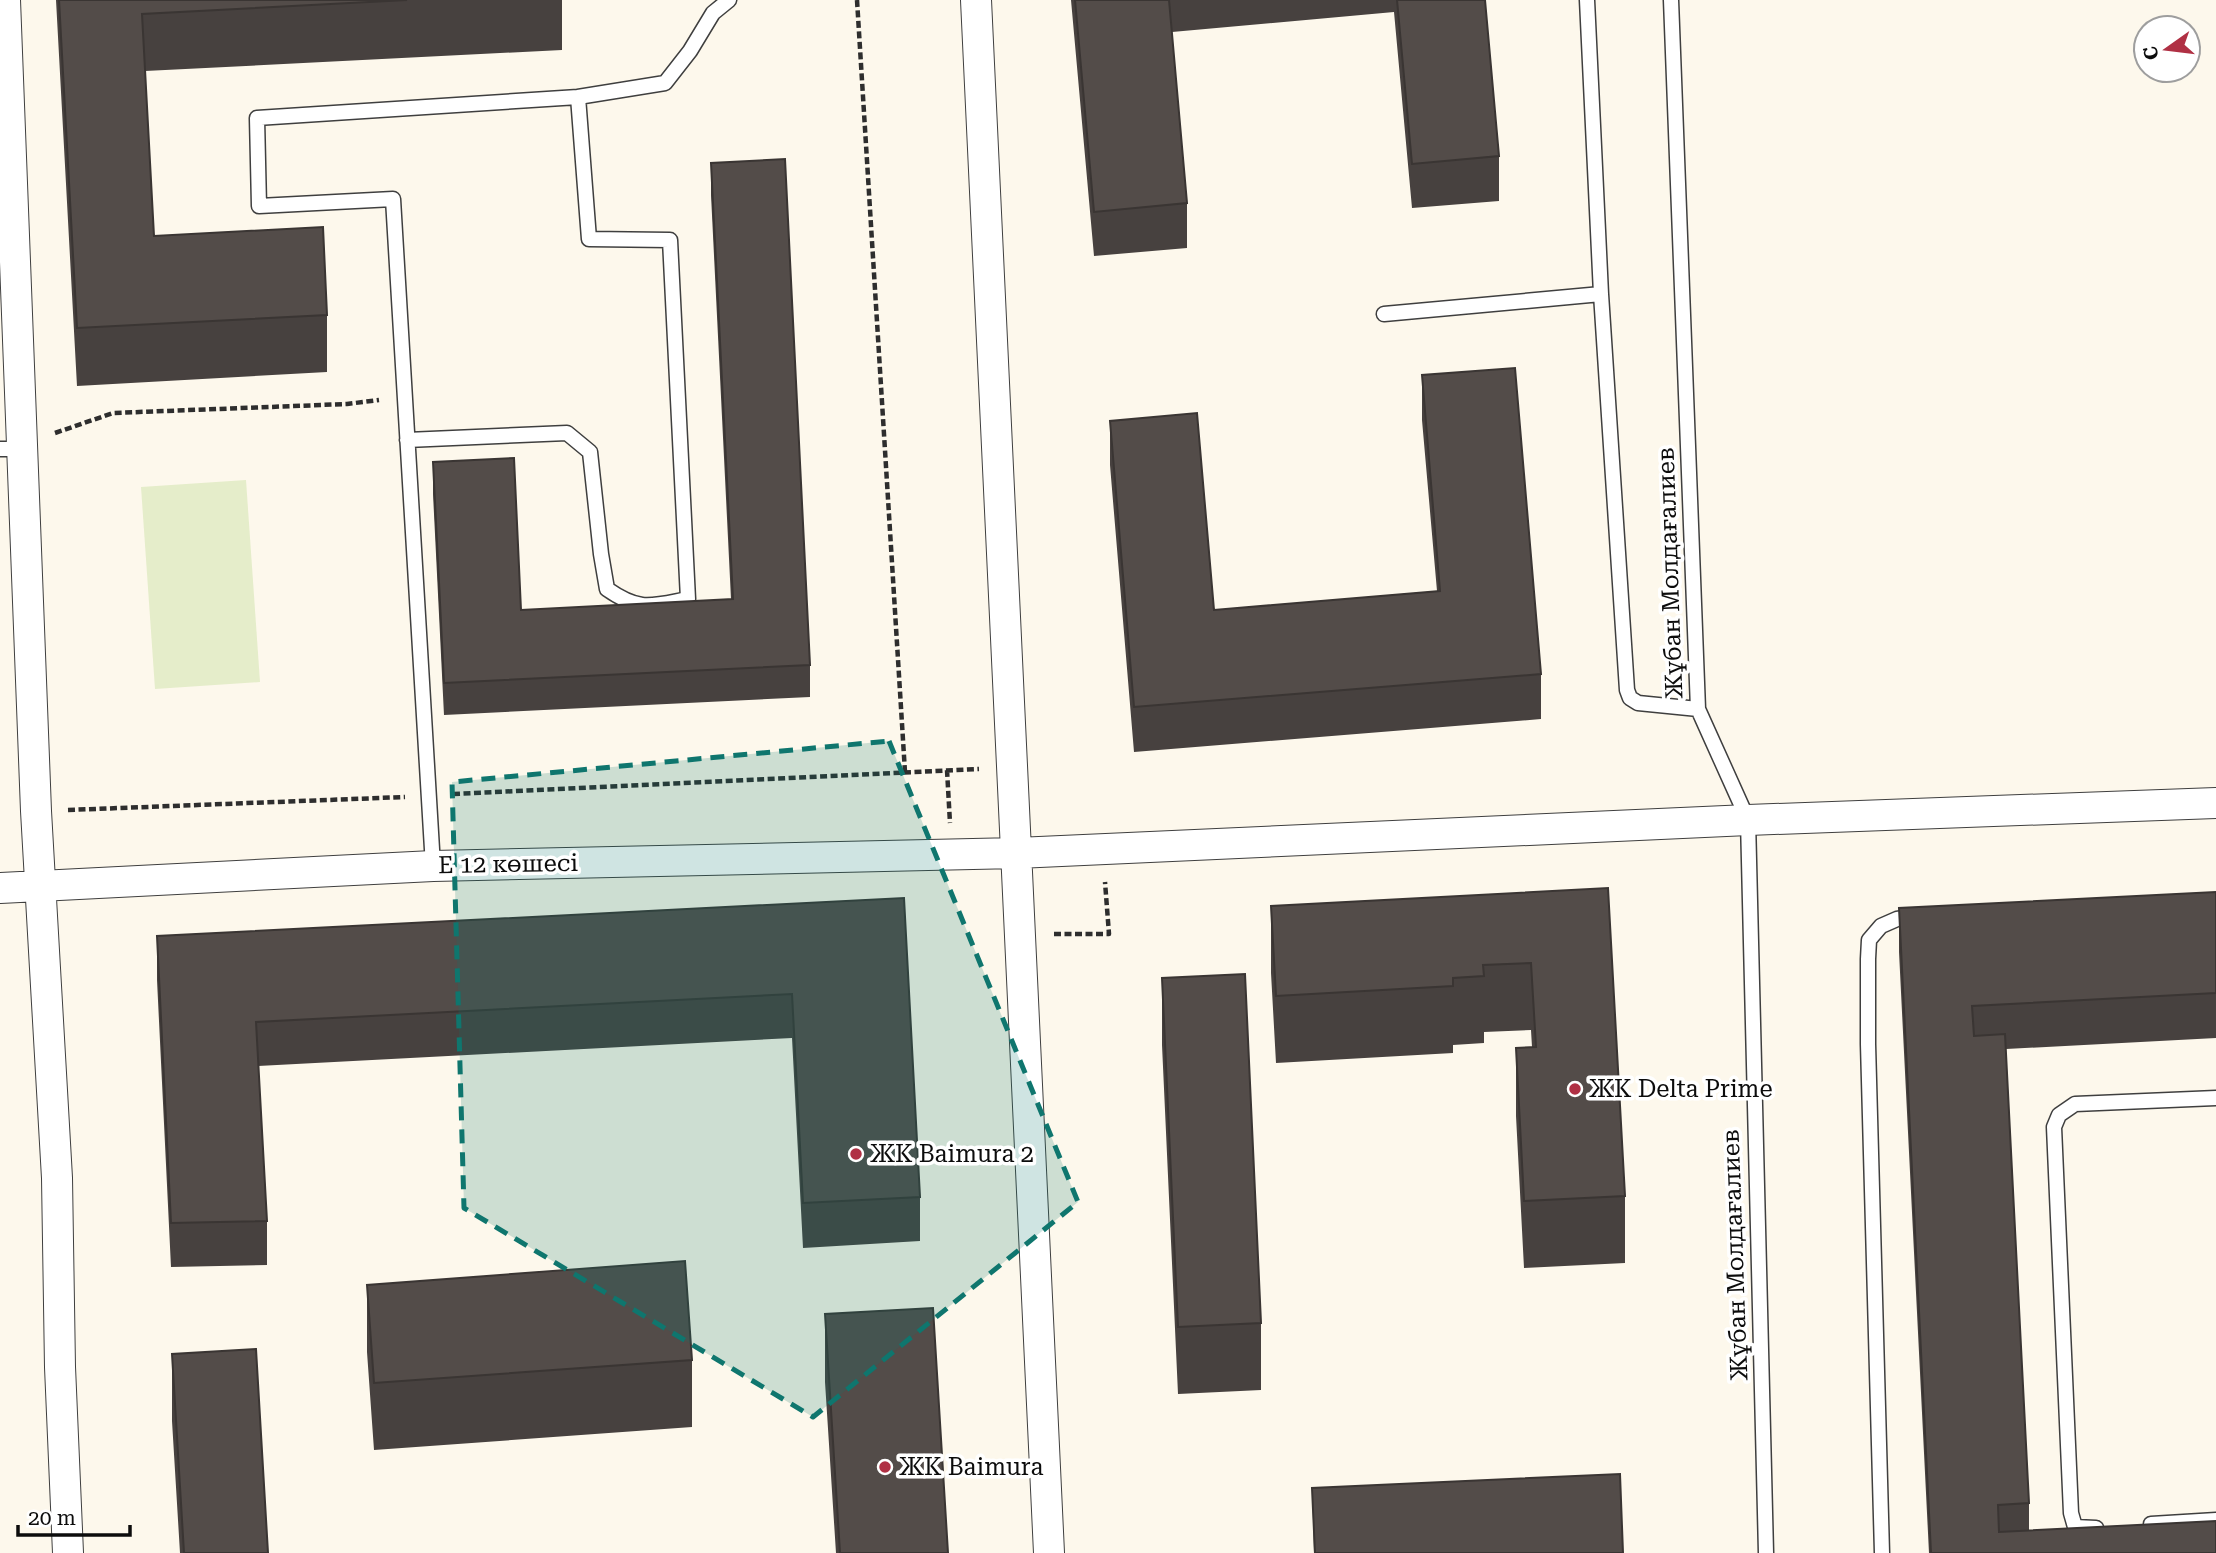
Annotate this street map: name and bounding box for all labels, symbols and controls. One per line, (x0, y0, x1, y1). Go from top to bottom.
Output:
north arrow (2132, 14, 2202, 84)
text: С (2138, 44, 2164, 62)
street label: Жұбан Молдағалиев (1652, 447, 1688, 699)
street label: Е 12 көшесі (438, 849, 579, 879)
place label: ЖК Delta Prime (1589, 1075, 1773, 1103)
marker: ЖК Delta Prime (1567, 1081, 1583, 1097)
street label: Жұбан Молдағалиев (1717, 1129, 1753, 1381)
place label: ЖК Baimura 2 (870, 1140, 1034, 1168)
marker: ЖК Baimura 2 (848, 1146, 864, 1162)
place label: ЖК Baimura (899, 1453, 1044, 1481)
marker: ЖК Baimura (877, 1459, 893, 1475)
scale bar (18, 1494, 130, 1538)
text: 20 m (28, 1506, 76, 1530)

